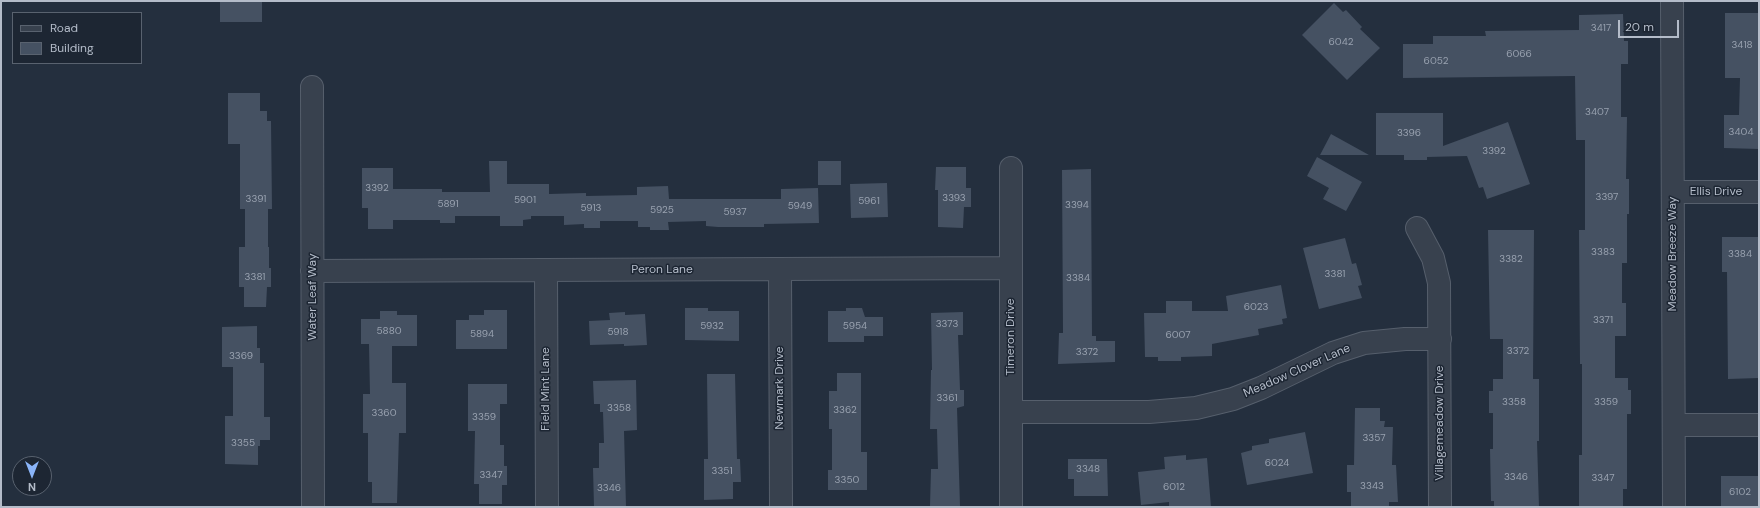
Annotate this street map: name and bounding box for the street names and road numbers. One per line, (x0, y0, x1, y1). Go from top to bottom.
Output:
street label: Ellis Drive (1690, 185, 1742, 199)
street label: Meadow Breeze Way (1666, 197, 1680, 311)
street label: Water Leaf Way (306, 253, 320, 341)
street label: Peron Lane (631, 263, 693, 277)
street label: Timeron Drive (1004, 299, 1018, 375)
street label: Meadow Clover Lane (1241, 341, 1353, 401)
street label: Newmark Drive (773, 346, 787, 430)
street label: Field Mint Lane (539, 347, 553, 431)
street label: Villagemeadow Drive (1433, 365, 1447, 481)

